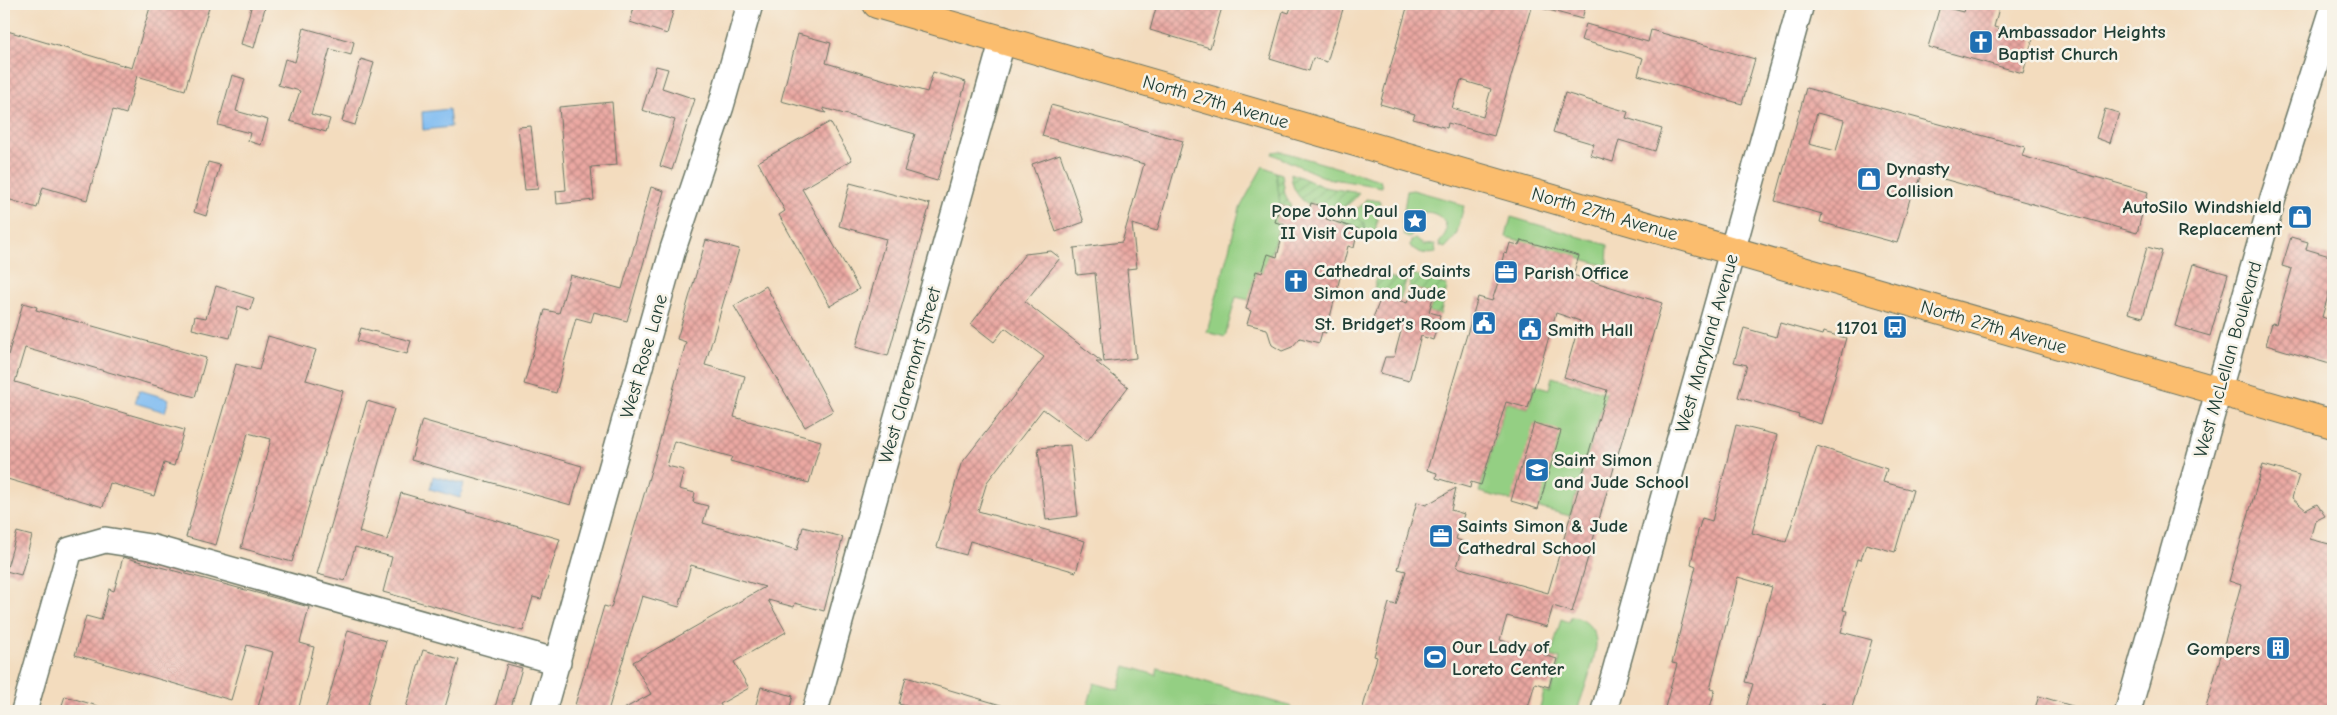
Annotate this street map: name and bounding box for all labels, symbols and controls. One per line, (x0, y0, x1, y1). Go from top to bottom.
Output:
place label: Ambassador Heights Baptist Church (1998, 21, 2165, 65)
church icon: Ambassador Heights Baptist Church (1968, 29, 1994, 55)
street label: North 27th Avenue (1140, 71, 1291, 133)
place label: Dynasty Collision (1886, 158, 1954, 202)
shop icon: Dynasty Collision (1856, 166, 1882, 192)
street label: North 27th Avenue (1529, 183, 1680, 245)
place label: AutoSilo Windshield Replacement (2123, 196, 2283, 240)
place label: Pope John Paul II Visit Cupola (1271, 200, 1398, 244)
shop icon: AutoSilo Windshield Replacement (2287, 204, 2313, 230)
place icon: Pope John Paul II Visit Cupola (1402, 208, 1428, 234)
street label: West Maryland Avenue (1671, 251, 1743, 435)
office icon: Parish Office (1493, 259, 1519, 285)
street label: West McLellan Boulevard (2189, 259, 2266, 460)
place label: Cathedral of Saints Simon and Jude (1314, 260, 1470, 304)
place label: Parish Office (1524, 262, 1629, 284)
church icon: Cathedral of Saints Simon and Jude (1283, 268, 1309, 294)
street label: West Claremont Street (874, 284, 946, 466)
street label: West Rose Lane (616, 292, 672, 421)
street label: North 27th Avenue (1918, 296, 2069, 358)
public building icon: St. Bridget’s Room (1471, 310, 1497, 336)
place label: St. Bridget’s Room (1315, 313, 1466, 335)
bus stop icon: 11701 (1882, 314, 1908, 340)
public building icon: Smith Hall (1517, 316, 1543, 342)
place label: 11701 (1836, 317, 1878, 339)
place label: Smith Hall (1548, 319, 1633, 341)
place label: Saint Simon and Jude School (1554, 449, 1689, 493)
school or university icon: Saint Simon and Jude School (1524, 457, 1550, 483)
place label: Saints Simon & Jude Cathedral School (1458, 515, 1628, 559)
office icon: Saints Simon & Jude Cathedral School (1428, 523, 1454, 549)
building icon: Gompers (2265, 635, 2291, 661)
place label: Our Lady of Loreto Center (1452, 636, 1565, 680)
place label: Gompers (2187, 638, 2260, 660)
sports icon: Our Lady of Loreto Center (1422, 644, 1448, 670)

